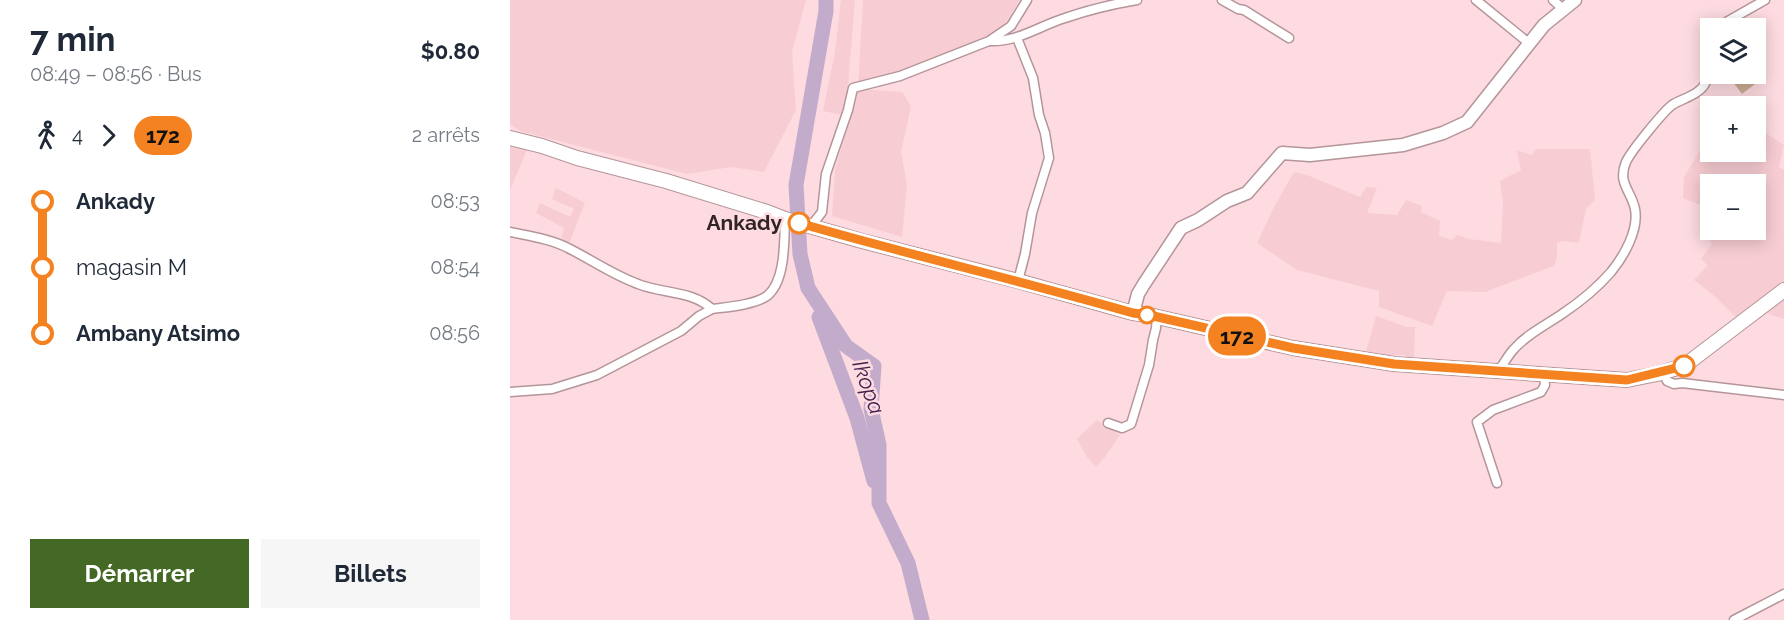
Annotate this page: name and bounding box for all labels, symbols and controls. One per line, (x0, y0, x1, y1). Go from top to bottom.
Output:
map controls (1700, 18, 1766, 240)
button: layers (1700, 18, 1766, 84)
text: 7 min (30, 20, 116, 59)
text: $0.80 (421, 38, 480, 64)
text: 08:49 – 08:56 · Bus (30, 62, 202, 86)
button: + (1700, 96, 1766, 162)
icon: walk (30, 119, 63, 152)
icon: forward (92, 119, 125, 152)
text: 4 (72, 123, 83, 147)
text: 172 (146, 123, 180, 148)
text: 2 arrêts (412, 123, 480, 147)
button: − (1700, 174, 1766, 240)
text: Ankady (76, 188, 155, 214)
text: 08:53 (431, 189, 480, 213)
place label: Ankady (706, 210, 782, 235)
marker: Ankady (788, 212, 810, 234)
text: magasin M (76, 254, 187, 280)
text: 08:54 (430, 255, 480, 279)
unlabelled marker (1138, 306, 1156, 324)
line badge: 172 (1202, 316, 1272, 356)
text: Ambany Atsimo (76, 320, 240, 346)
text: 08:56 (429, 321, 480, 345)
text: 172 (1220, 324, 1254, 349)
unlabelled marker (1673, 355, 1695, 377)
water label: Ikopa (847, 356, 891, 418)
button: Démarrer (30, 539, 249, 608)
button: Billets (261, 539, 480, 608)

